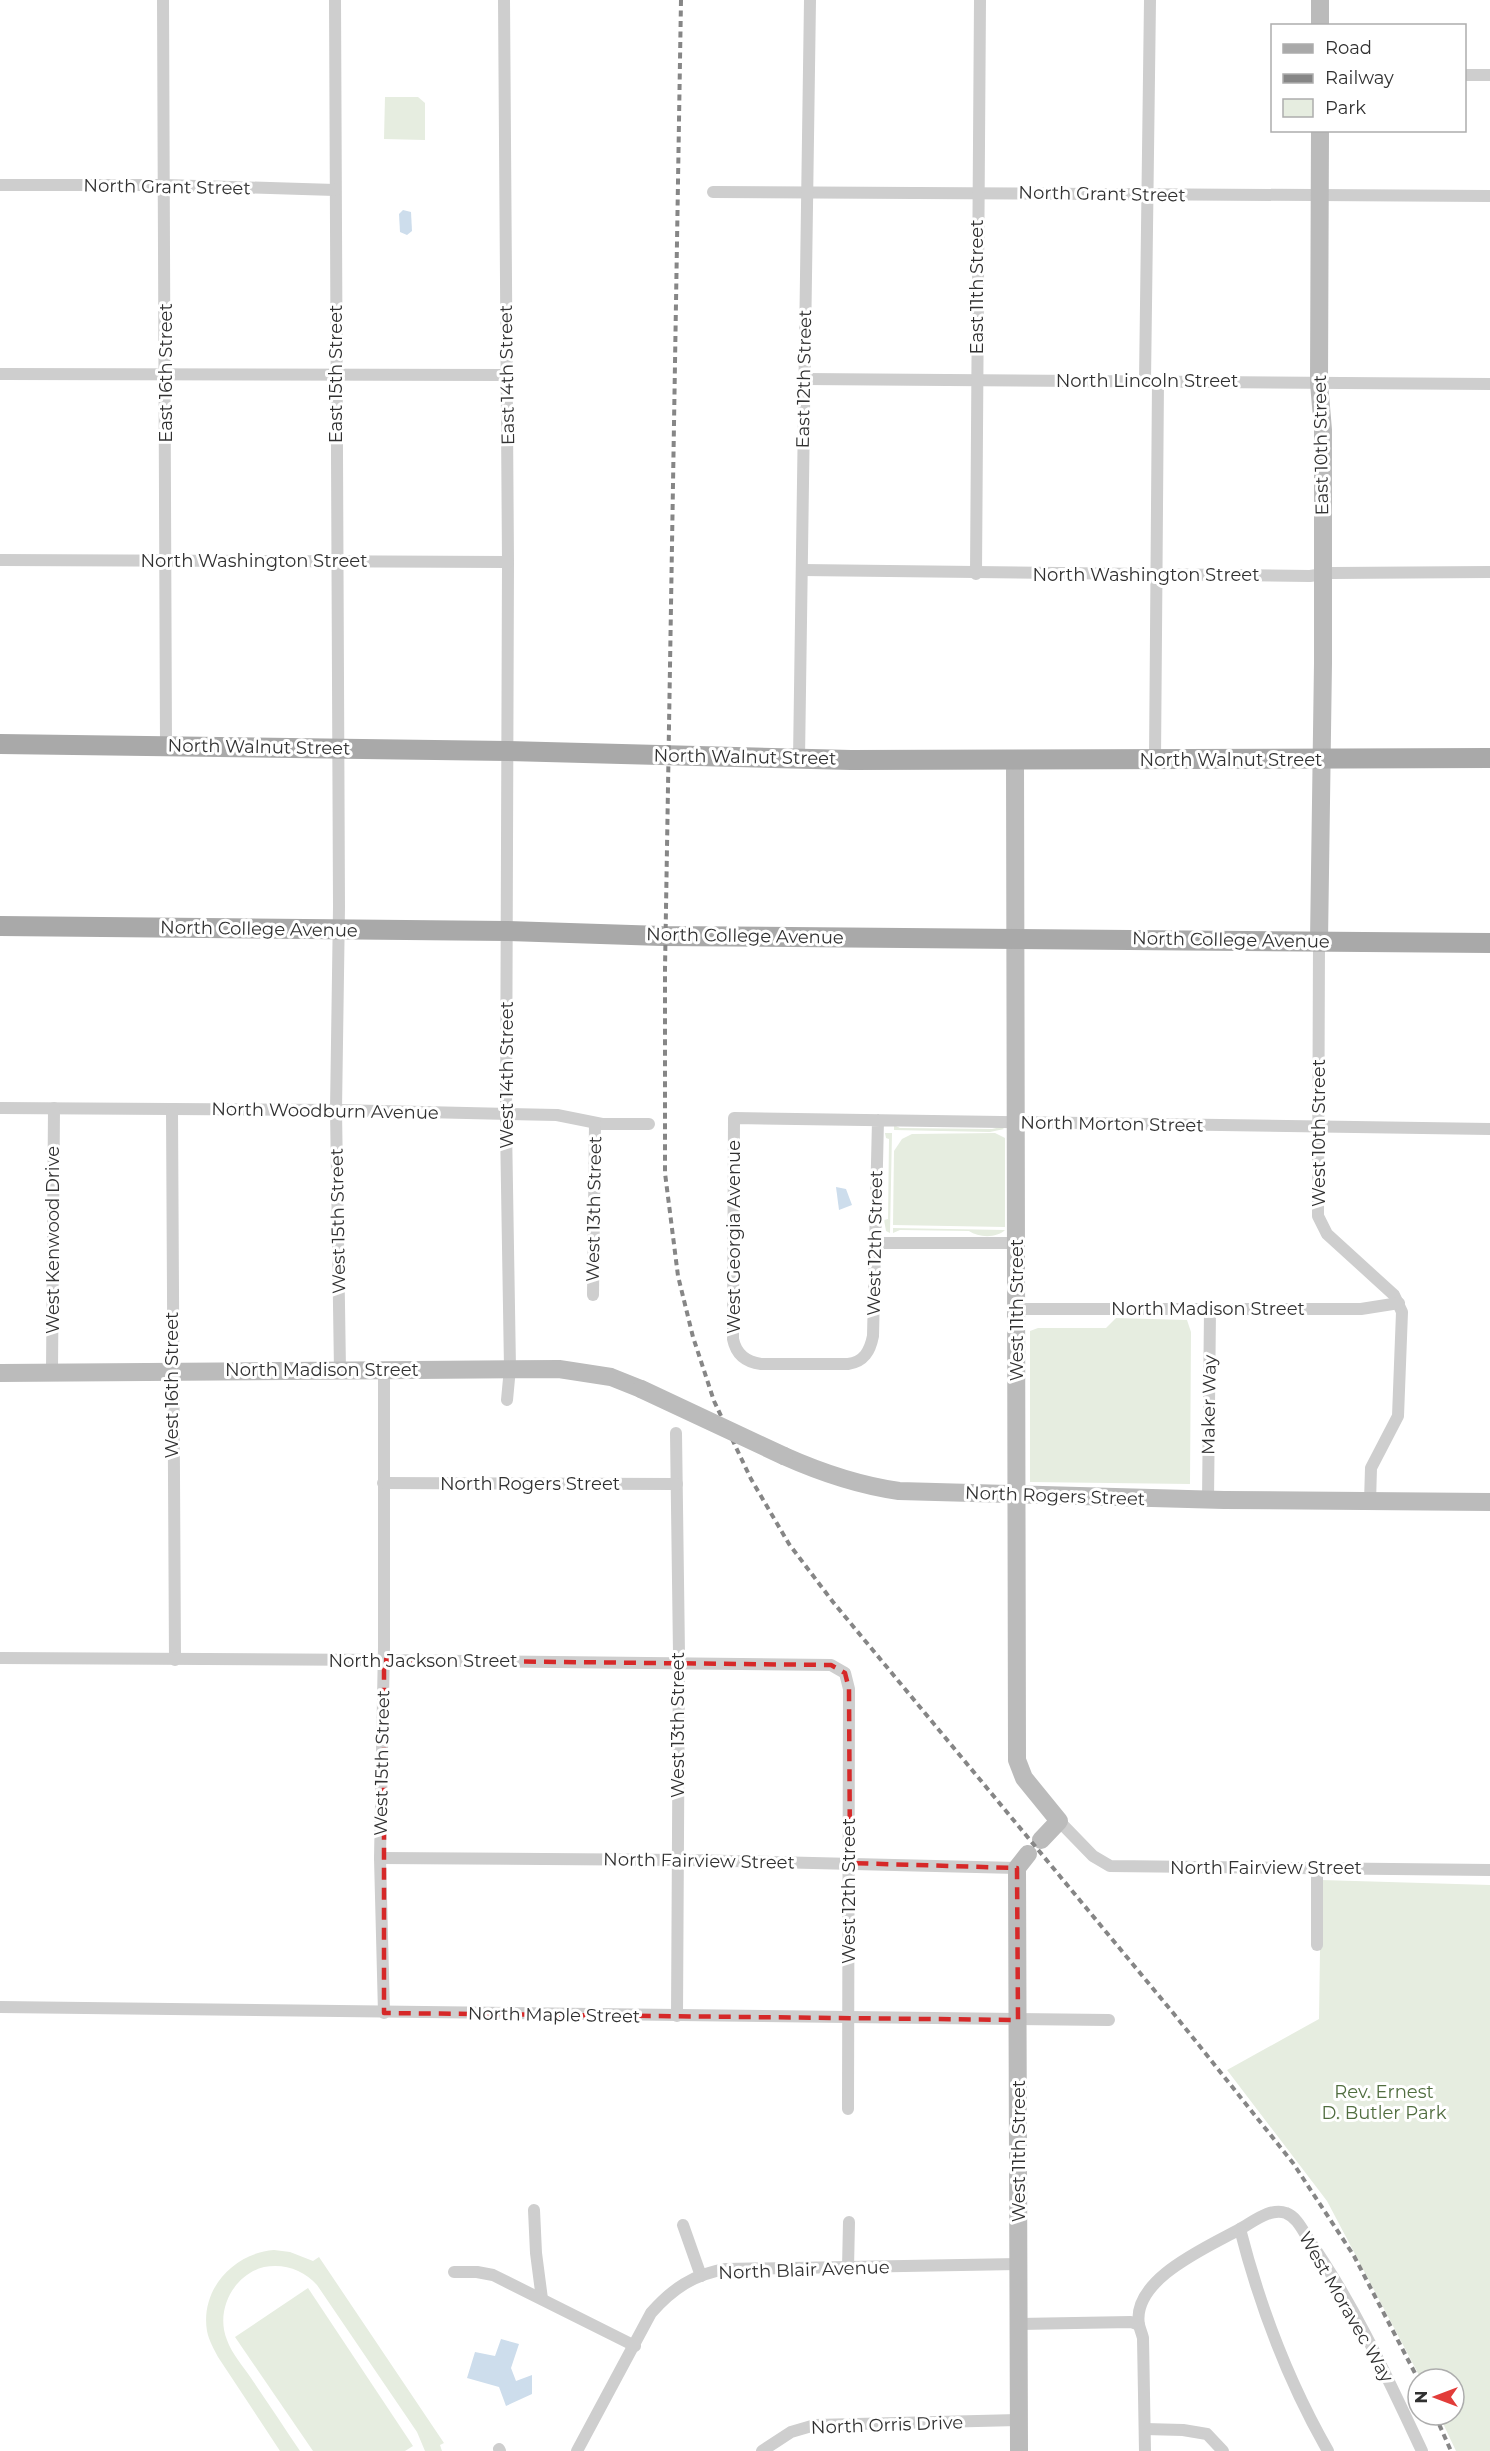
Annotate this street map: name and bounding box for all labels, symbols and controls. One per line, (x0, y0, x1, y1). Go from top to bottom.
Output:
legend (1271, 24, 1466, 132)
text: Road (1325, 37, 1372, 59)
text: Railway (1325, 67, 1394, 89)
text: Park (1325, 97, 1366, 119)
street label: North Grant Street (83, 175, 251, 199)
street label: North Grant Street (1018, 182, 1186, 206)
street label: East 11th Street (966, 220, 988, 354)
street label: East 16th Street (155, 303, 177, 443)
street label: East 15th Street (325, 305, 347, 443)
street label: East 14th Street (495, 305, 519, 445)
street label: East 12th Street (792, 309, 816, 449)
street label: North Lincoln Street (1056, 370, 1238, 392)
street label: East 10th Street (1309, 375, 1333, 515)
street label: North Washington Street (140, 550, 368, 572)
street label: North Washington Street (1032, 564, 1260, 586)
street label: North Walnut Street (167, 734, 351, 760)
street label: North Walnut Street (653, 744, 837, 770)
street label: North Walnut Street (1140, 749, 1322, 771)
street label: North College Avenue (160, 916, 358, 942)
street label: North College Avenue (646, 923, 844, 949)
street label: North College Avenue (1132, 927, 1330, 953)
street label: West 14th Street (496, 1001, 518, 1149)
street label: West 10th Street (1308, 1059, 1330, 1207)
street label: North Woodburn Avenue (211, 1098, 439, 1124)
street label: North Morton Street (1020, 1111, 1204, 1137)
street label: West 13th Street (582, 1136, 606, 1282)
street label: West Georgia Avenue (723, 1140, 745, 1334)
street label: West Kenwood Drive (42, 1146, 64, 1334)
street label: West 15th Street (326, 1148, 350, 1294)
street label: West 12th Street (863, 1170, 887, 1316)
street label: West 11th Street (1006, 1239, 1028, 1381)
street label: North Madison Street (1111, 1298, 1305, 1320)
street label: West 16th Street (161, 1312, 183, 1458)
street label: Maker Way (1197, 1355, 1221, 1455)
street label: North Madison Street (225, 1359, 419, 1381)
street label: North Rogers Street (440, 1473, 620, 1495)
street label: North Rogers Street (965, 1482, 1145, 1510)
street label: North Jackson Street (328, 1650, 518, 1672)
street label: West 13th Street (667, 1652, 689, 1798)
street label: West 15th Street (370, 1690, 394, 1836)
street label: West 12th Street (838, 1818, 860, 1964)
street label: North Fairview Street (603, 1848, 795, 1874)
street label: North Fairview Street (1170, 1857, 1362, 1879)
street label: North Maple Street (468, 2002, 640, 2028)
street label: West 11th Street (1008, 2080, 1030, 2222)
park label: Rev. Ernest D. Butler Park (1322, 2081, 1447, 2124)
street label: West Moravec Way (1294, 2228, 1398, 2386)
street label: North Blair Avenue (718, 2256, 890, 2284)
north arrow (1406, 2367, 1466, 2427)
text: N (1412, 2391, 1431, 2403)
street label: North Orris Drive (810, 2411, 964, 2439)

